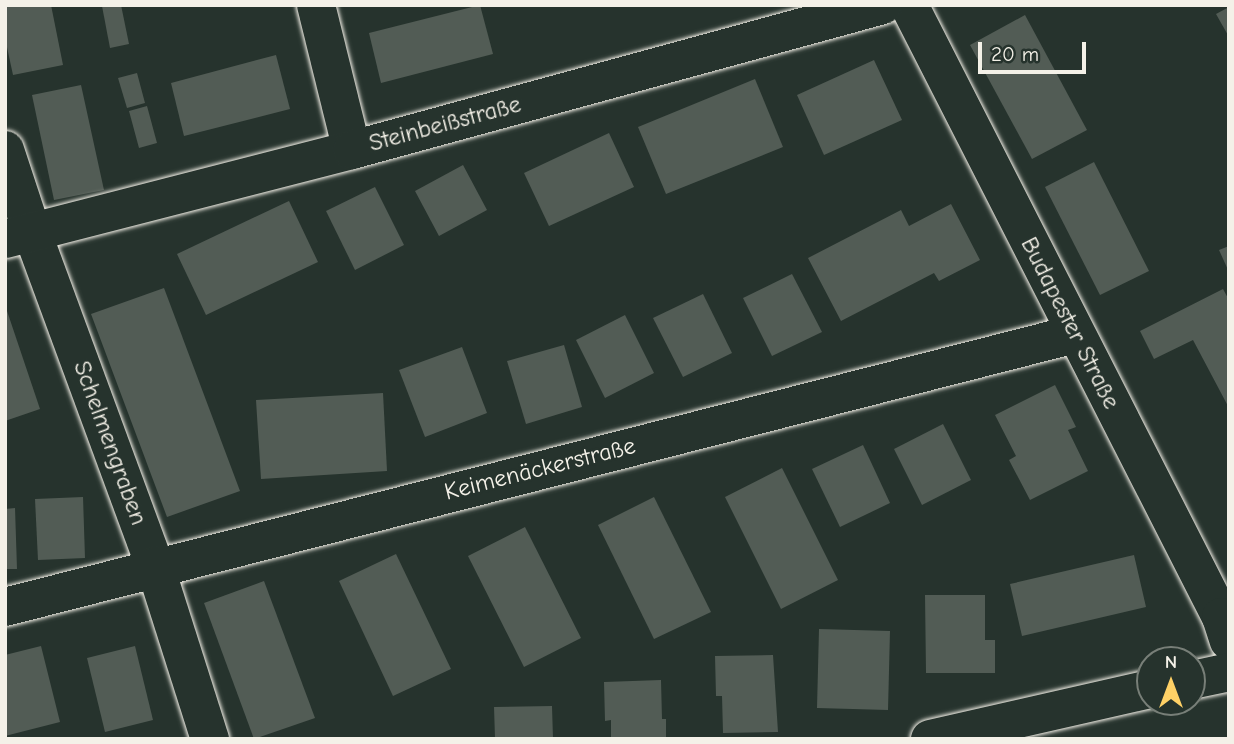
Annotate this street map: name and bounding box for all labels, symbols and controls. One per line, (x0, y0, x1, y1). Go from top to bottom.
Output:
scale bar (982, 28, 1090, 72)
text: 20 m (991, 42, 1039, 66)
street label: Steinbeißstraße (366, 90, 524, 158)
street label: Budapester Straße (1014, 232, 1126, 414)
street label: Schelmengraben (67, 357, 153, 529)
street label: Keimenäckerstraße (442, 431, 638, 507)
north arrow (1136, 646, 1206, 716)
text: N (1165, 651, 1177, 673)

